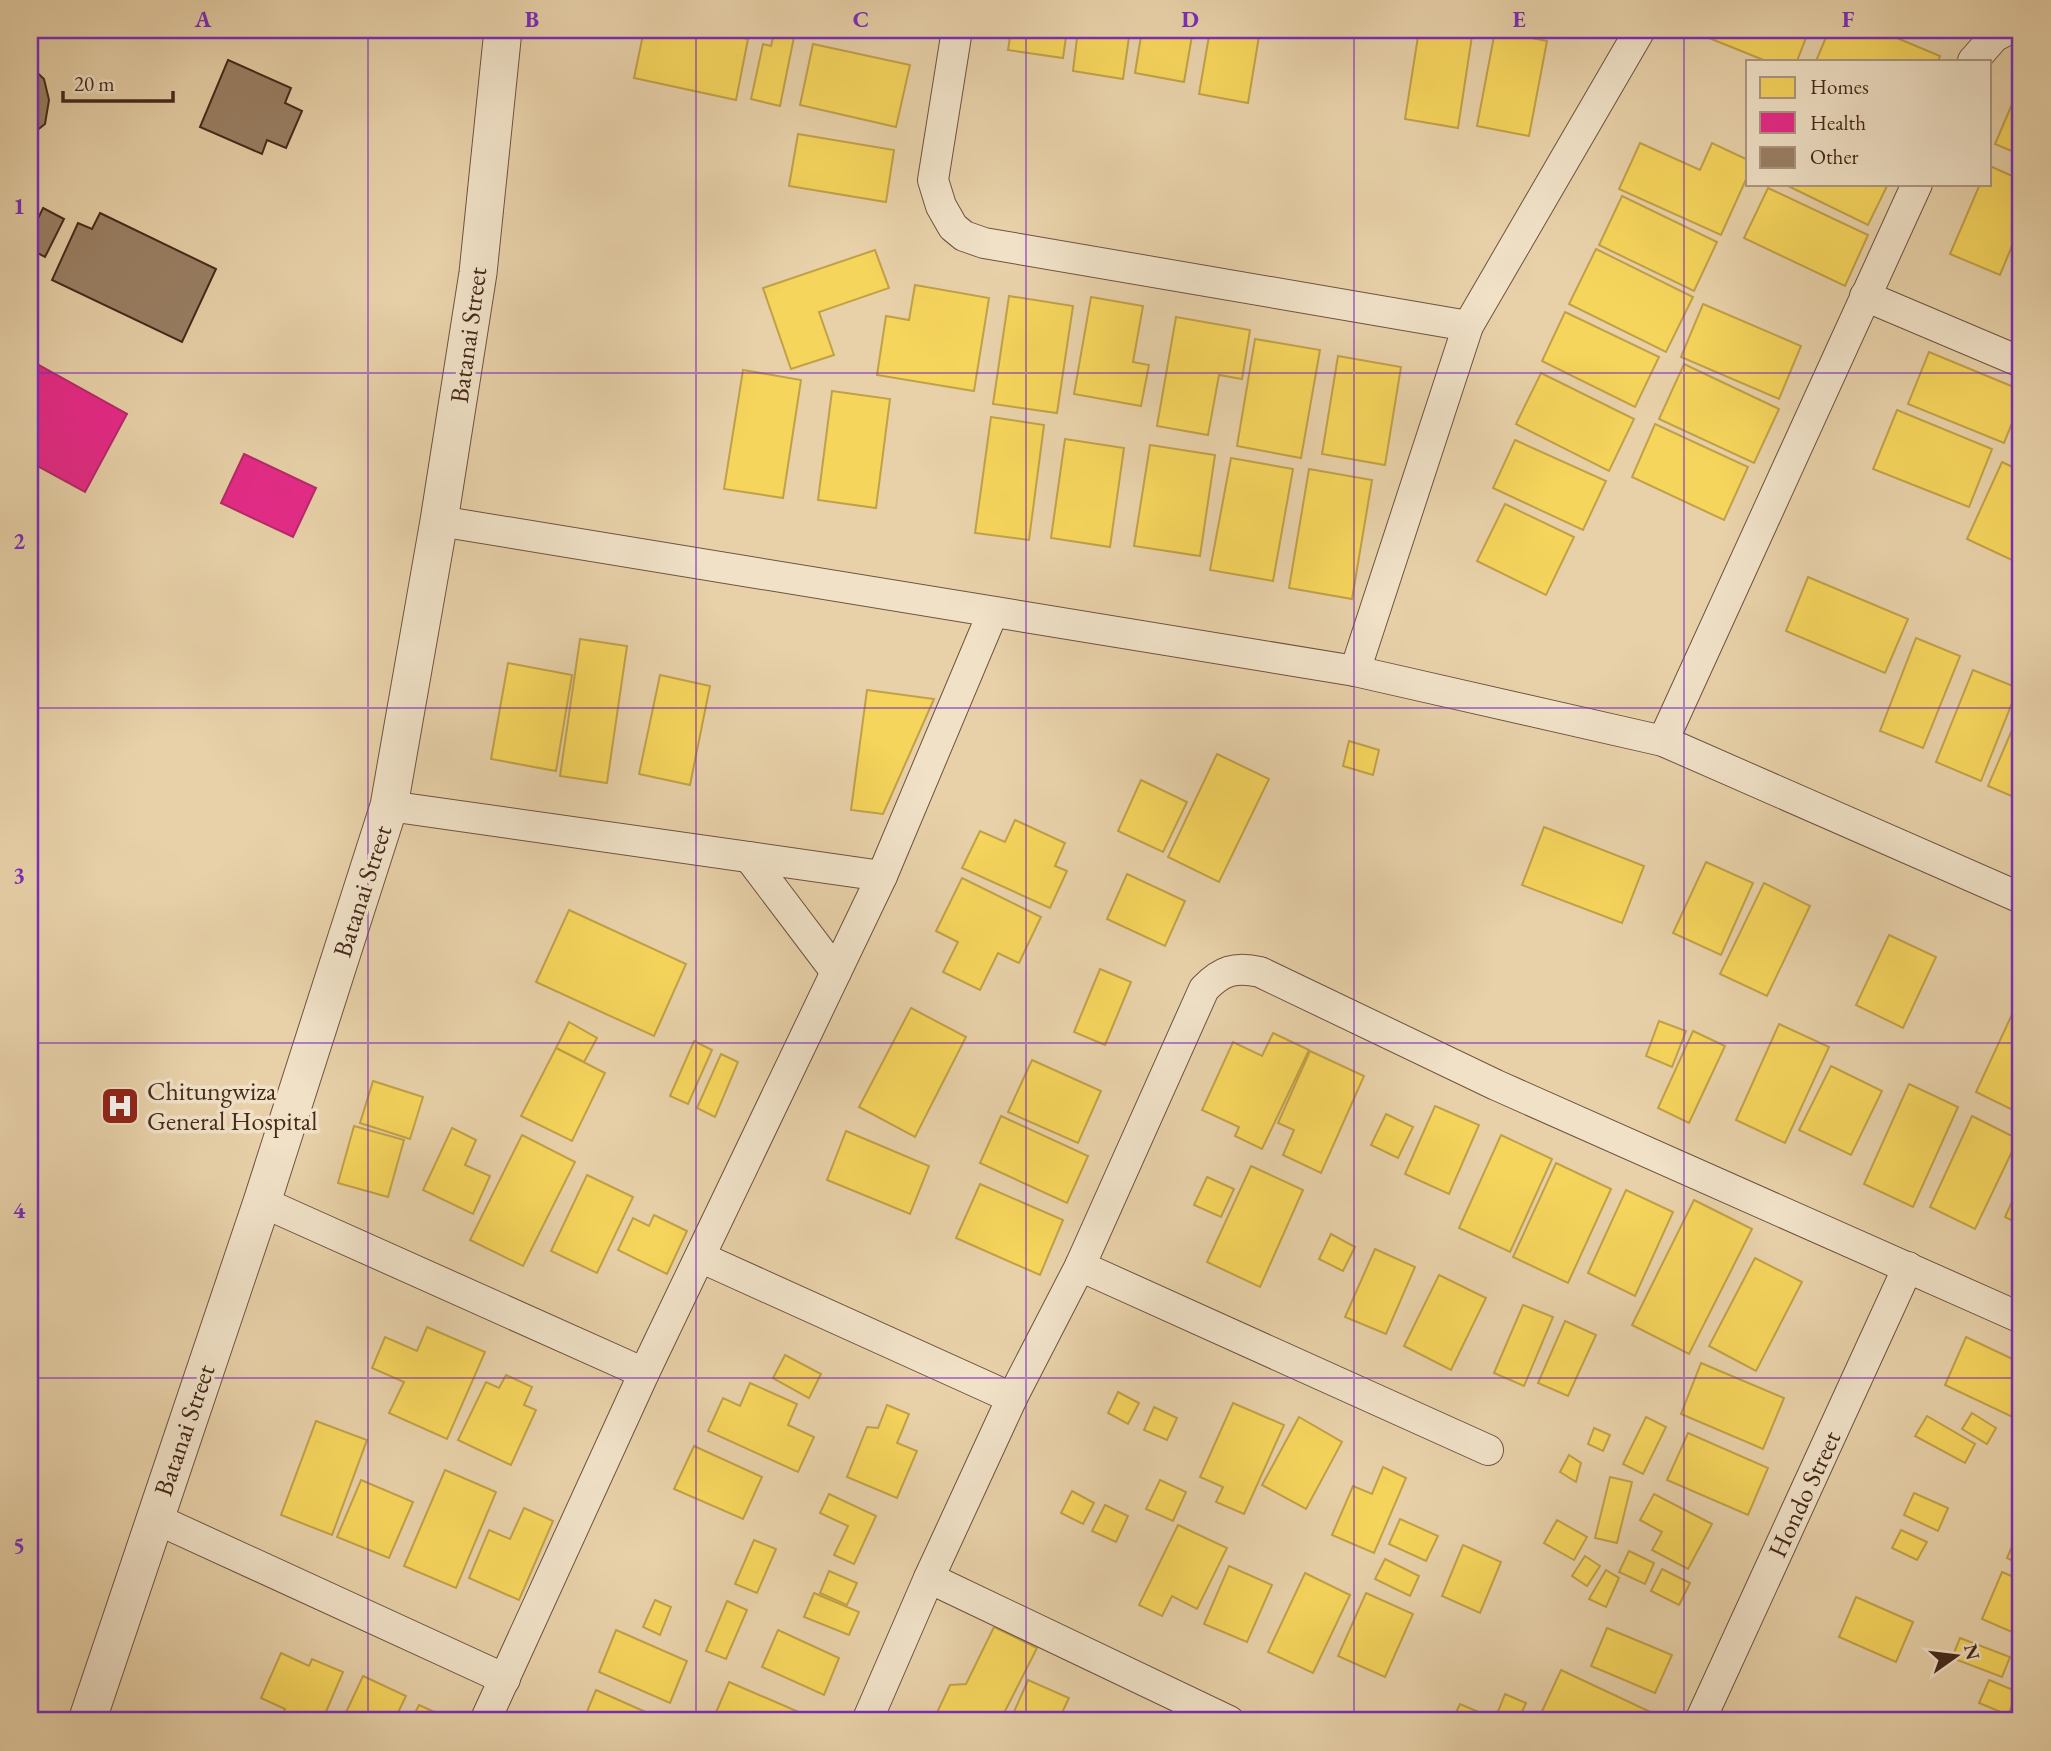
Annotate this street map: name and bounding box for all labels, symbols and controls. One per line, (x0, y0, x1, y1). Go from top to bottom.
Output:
text: A (194, 4, 212, 34)
text: B (525, 4, 539, 34)
text: C (853, 4, 869, 34)
text: D (1181, 4, 1199, 34)
text: E (1512, 4, 1526, 34)
text: F (1842, 4, 1855, 34)
scale bar (63, 60, 173, 104)
legend (1746, 60, 1992, 186)
text: 20 m (74, 70, 115, 97)
text: Homes (1810, 73, 1869, 100)
text: Health (1810, 109, 1866, 136)
text: Other (1810, 143, 1859, 170)
text: 1 (13, 191, 25, 221)
street label: Batanai Street (442, 265, 494, 405)
text: 2 (13, 526, 25, 556)
street label: Batanai Street (325, 821, 399, 961)
text: 3 (13, 860, 25, 890)
place label: Chitungwiza General Hospital (147, 1074, 317, 1138)
hospital icon: Chitungwiza General Hospital (99, 1085, 141, 1127)
text: 4 (13, 1195, 26, 1225)
street label: Batanai Street (146, 1360, 222, 1500)
street label: Hondo Street (1760, 1425, 1848, 1563)
text: 5 (13, 1530, 25, 1560)
north arrow (1922, 1622, 1992, 1692)
text: N (1958, 1642, 1986, 1663)

